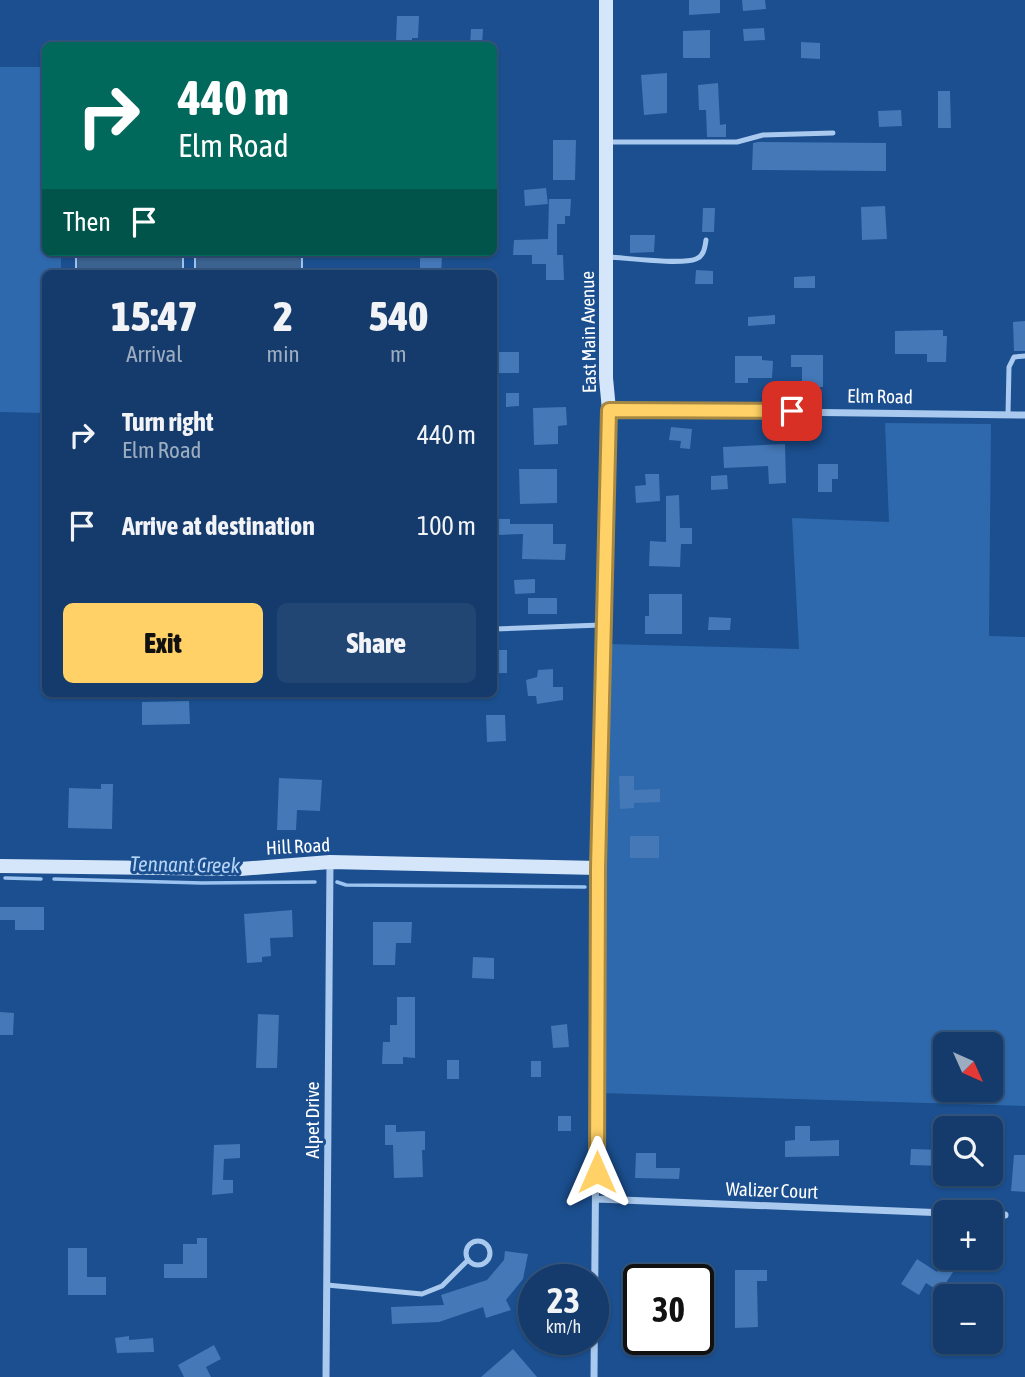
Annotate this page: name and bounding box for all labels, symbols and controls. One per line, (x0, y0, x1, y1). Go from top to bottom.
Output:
text: 440 m (178, 69, 289, 125)
icon: right (63, 70, 154, 161)
text: Elm Road (178, 127, 289, 164)
icon: arrive (125, 203, 163, 241)
text: Then (63, 207, 111, 237)
street label: East Main Avenue (576, 271, 600, 393)
text: 15:47 (111, 292, 198, 340)
text: 2 (273, 292, 293, 340)
text: 540 (369, 292, 428, 340)
text: Arrival (126, 341, 182, 367)
text: min (267, 341, 300, 367)
text: m (390, 341, 407, 367)
pin (762, 381, 822, 441)
street label: Elm Road (847, 384, 913, 408)
icon: arrive (773, 392, 811, 430)
text: Turn right (122, 407, 213, 437)
icon: right (63, 416, 101, 454)
text: 440 m (417, 420, 476, 450)
text: Elm Road (122, 437, 202, 463)
icon: arrive (63, 507, 101, 545)
text: Arrive at destination (122, 511, 315, 541)
text: 100 m (417, 511, 476, 541)
button: Exit (63, 603, 263, 683)
button: Share (277, 603, 476, 683)
street label: Hill Road (265, 833, 331, 859)
water label: Tennant Creek (130, 851, 241, 877)
north arrow (933, 1032, 1003, 1102)
map controls (933, 1032, 1003, 1354)
street label: Alpet Drive (301, 1082, 323, 1158)
button: search (933, 1116, 1003, 1186)
position arrow (560, 1135, 634, 1209)
street label: Walizer Court (725, 1177, 819, 1203)
button: + (933, 1200, 1003, 1270)
speed limit sign: 30 (623, 1264, 714, 1355)
text: 23 (547, 1280, 580, 1320)
button: − (933, 1284, 1003, 1354)
text: km/h (546, 1316, 581, 1337)

